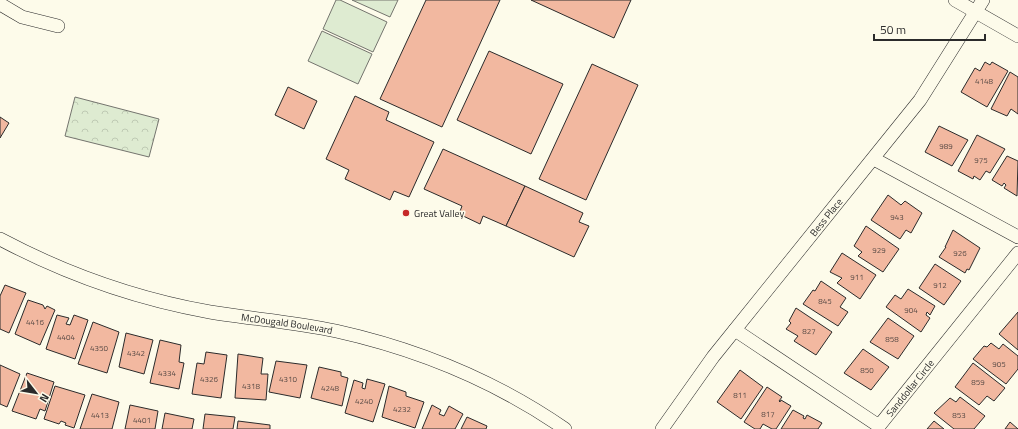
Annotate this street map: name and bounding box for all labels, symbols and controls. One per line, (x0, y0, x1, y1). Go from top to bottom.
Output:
scale bar (874, 16, 985, 42)
text: 50 m (880, 20, 906, 39)
house number: 4148 (975, 75, 993, 87)
house number: 989 (939, 140, 953, 152)
house number: 975 (974, 154, 988, 166)
street label: Bess Place (806, 195, 846, 239)
place label: Great Valley (414, 206, 464, 221)
marker: Great Valley (401, 208, 411, 218)
house number: 943 (890, 211, 904, 223)
house number: 929 (872, 244, 886, 256)
house number: 926 (953, 247, 967, 259)
house number: 911 (850, 271, 864, 283)
house number: 912 (933, 279, 947, 291)
house number: 845 (818, 295, 832, 307)
house number: 904 (904, 304, 918, 316)
street label: McDougald Boulevard (240, 309, 334, 338)
house number: 4416 (26, 316, 44, 328)
house number: 827 (802, 325, 816, 337)
house number: 4404 (57, 331, 75, 343)
house number: 858 (885, 333, 899, 345)
house number: 4350 (90, 342, 108, 354)
house number: 4342 (127, 347, 145, 359)
street label: Sanddollar Circle (882, 356, 937, 420)
house number: 905 (992, 358, 1006, 370)
house number: 850 (860, 364, 874, 376)
house number: 4334 (158, 367, 176, 379)
north arrow (16, 373, 56, 413)
house number: 4326 (200, 373, 218, 385)
house number: 4310 (279, 373, 297, 385)
house number: 859 (971, 376, 985, 388)
house number: 4318 (242, 380, 260, 392)
house number: 4248 (321, 382, 339, 394)
house number: 811 (733, 389, 747, 401)
text: N (36, 391, 53, 406)
house number: 4240 (355, 395, 373, 407)
house number: 4232 (393, 403, 411, 415)
house number: 817 (761, 408, 775, 420)
house number: 4413 (91, 409, 109, 421)
house number: 853 (952, 409, 966, 421)
house number: 4401 (133, 414, 151, 426)

